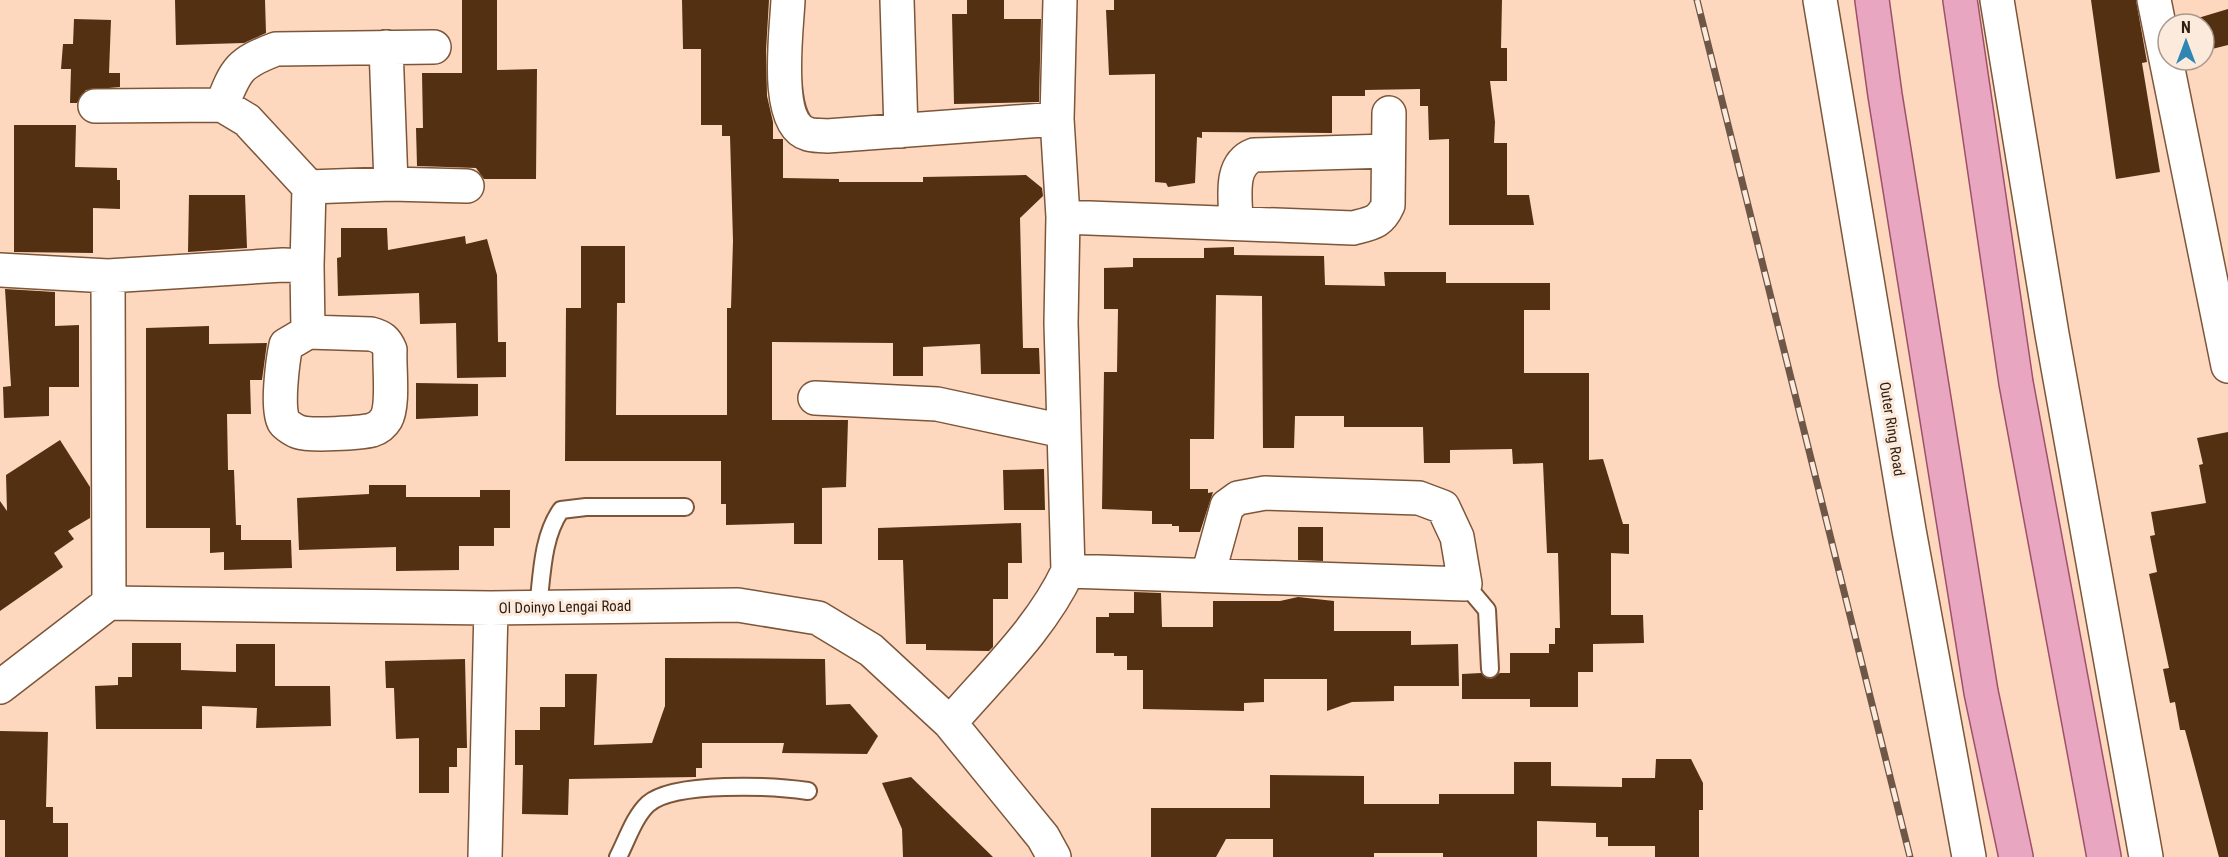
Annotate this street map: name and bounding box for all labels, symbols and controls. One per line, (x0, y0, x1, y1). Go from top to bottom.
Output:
north arrow (2156, 12, 2216, 72)
text: N (2181, 18, 2191, 37)
street label: Outer Ring Road (1876, 380, 1908, 478)
street label: Ol Doinyo Lengai Road (498, 597, 632, 617)

